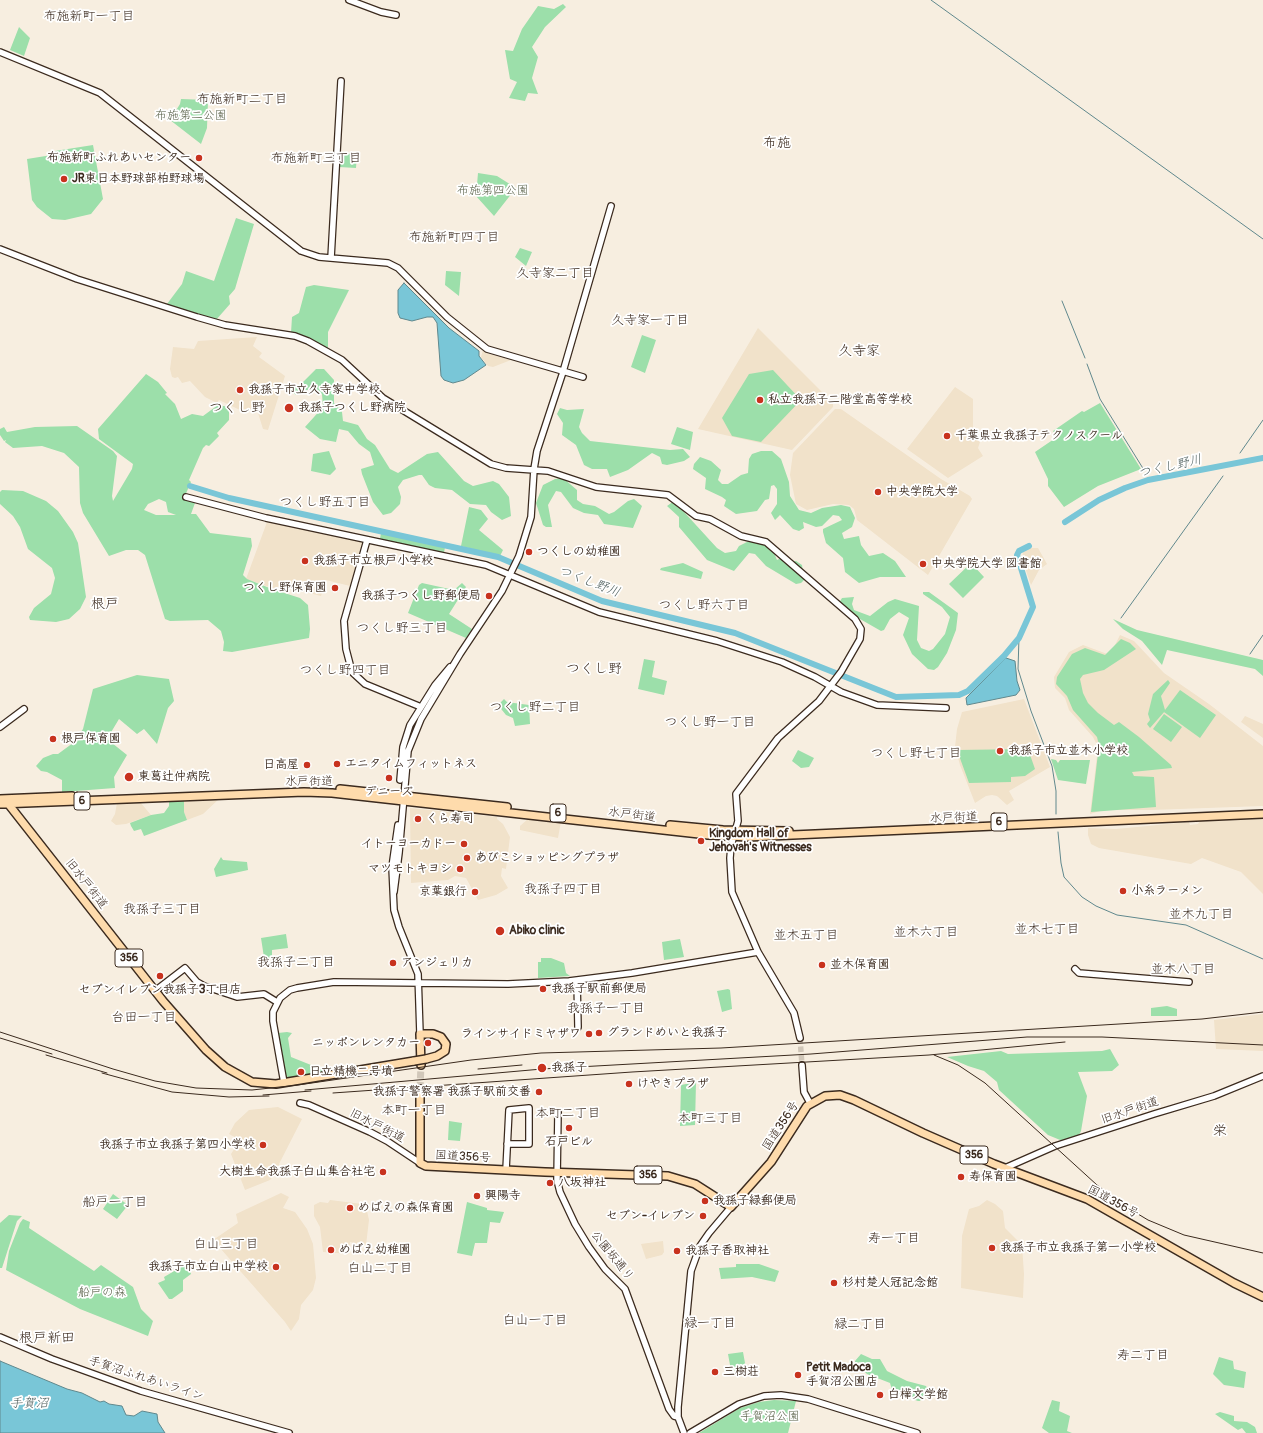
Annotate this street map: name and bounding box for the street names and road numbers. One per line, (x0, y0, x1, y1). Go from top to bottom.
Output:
street label: 水戸街道 (285, 775, 333, 789)
road number: 6 (74, 792, 90, 810)
road number: 6 (550, 804, 566, 822)
street label: 水戸街道 (607, 805, 657, 825)
street label: 水戸街道 (930, 810, 978, 826)
road number: 6 (991, 813, 1007, 831)
street label: 旧水戸街道 (62, 856, 110, 912)
road number: 356 (115, 949, 143, 967)
street label: 旧水戸街道 (1099, 1094, 1161, 1128)
street label: 国道356号 (760, 1099, 802, 1153)
street label: 旧水戸街道 (347, 1106, 407, 1146)
road number: 356 (960, 1146, 988, 1164)
street label: 国道356号 (435, 1148, 491, 1166)
road number: 356 (634, 1166, 662, 1184)
street label: 国道356号 (1085, 1182, 1141, 1222)
street label: 公園坂通り (588, 1228, 636, 1284)
street label: 手賀沼ふれあいライン (87, 1354, 205, 1404)

